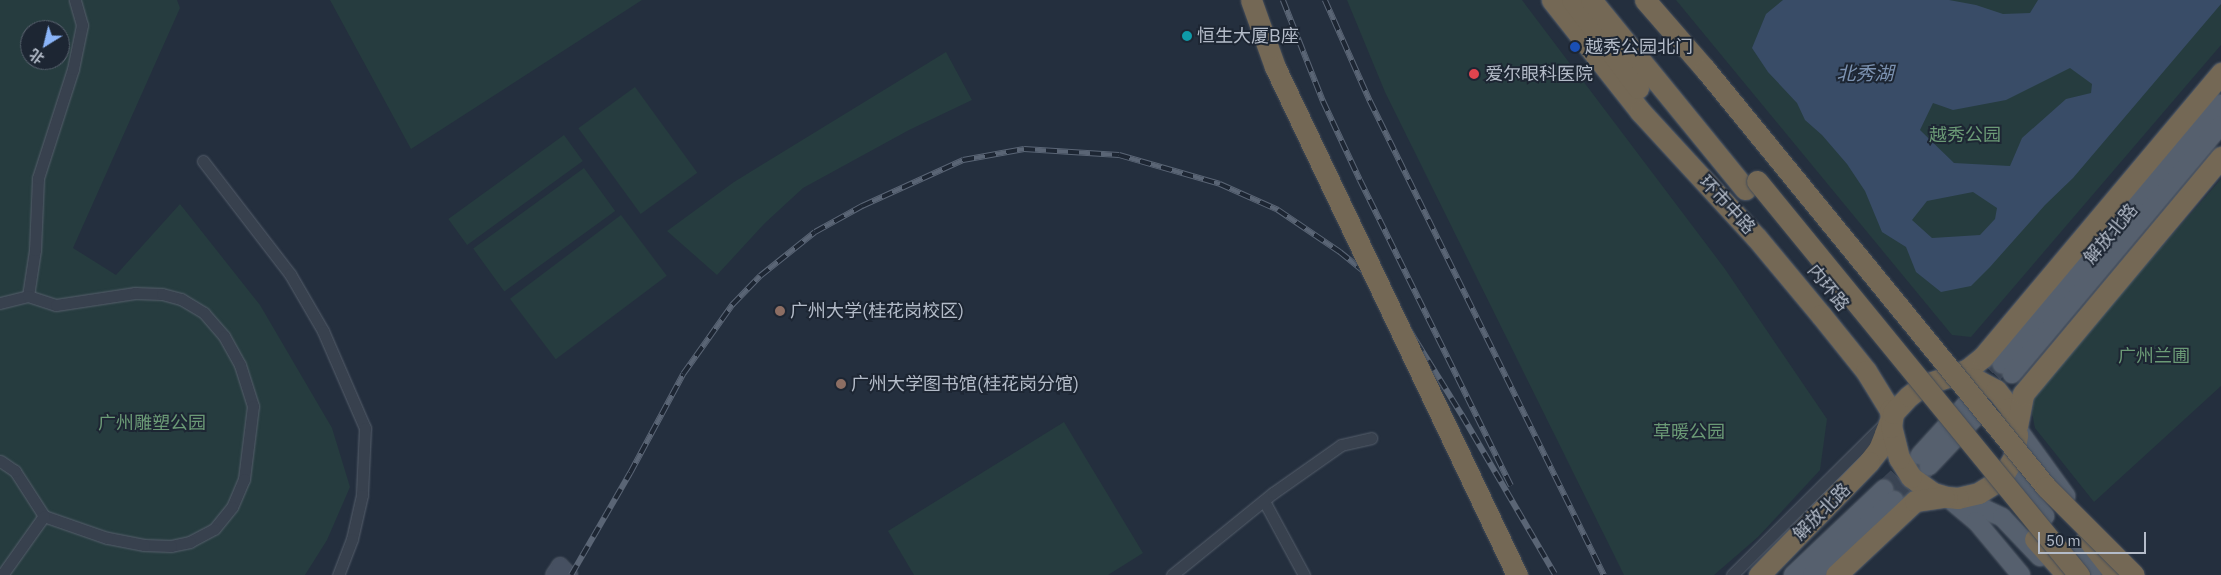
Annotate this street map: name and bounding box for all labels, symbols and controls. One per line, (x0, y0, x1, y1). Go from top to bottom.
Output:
north arrow (20, 20, 70, 70)
place label: 恒生大厦B座 (1197, 25, 1299, 47)
marker: 恒生大厦B座 (1181, 30, 1193, 42)
place label: 越秀公园北门 (1585, 36, 1693, 58)
marker: 越秀公园北门 (1569, 41, 1581, 53)
text: 北 (26, 45, 48, 68)
place label: 爱尔眼科医院 (1485, 63, 1593, 85)
water label: 北秀湖 (1837, 63, 1893, 85)
marker: 爱尔眼科医院 (1467, 67, 1481, 81)
park label: 越秀公园 (1929, 124, 2001, 146)
street label: 环市中路 (1695, 171, 1759, 239)
street label: 解放北路 (2080, 199, 2142, 269)
street label: 内环路 (1803, 260, 1853, 316)
place label: 广州大学(桂花岗校区) (790, 300, 964, 322)
marker: 广州大学(桂花岗校区) (774, 305, 786, 317)
park label: 广州兰圃 (2118, 345, 2190, 367)
place label: 广州大学图书馆(桂花岗分馆) (851, 373, 1079, 395)
marker: 广州大学图书馆(桂花岗分馆) (835, 378, 847, 390)
park label: 广州雕塑公园 (98, 412, 206, 434)
park label: 草暖公园 (1653, 421, 1725, 443)
street label: 解放北路 (1789, 479, 1855, 545)
scale bar (2041, 522, 2148, 554)
text: 50 m (2046, 531, 2081, 550)

